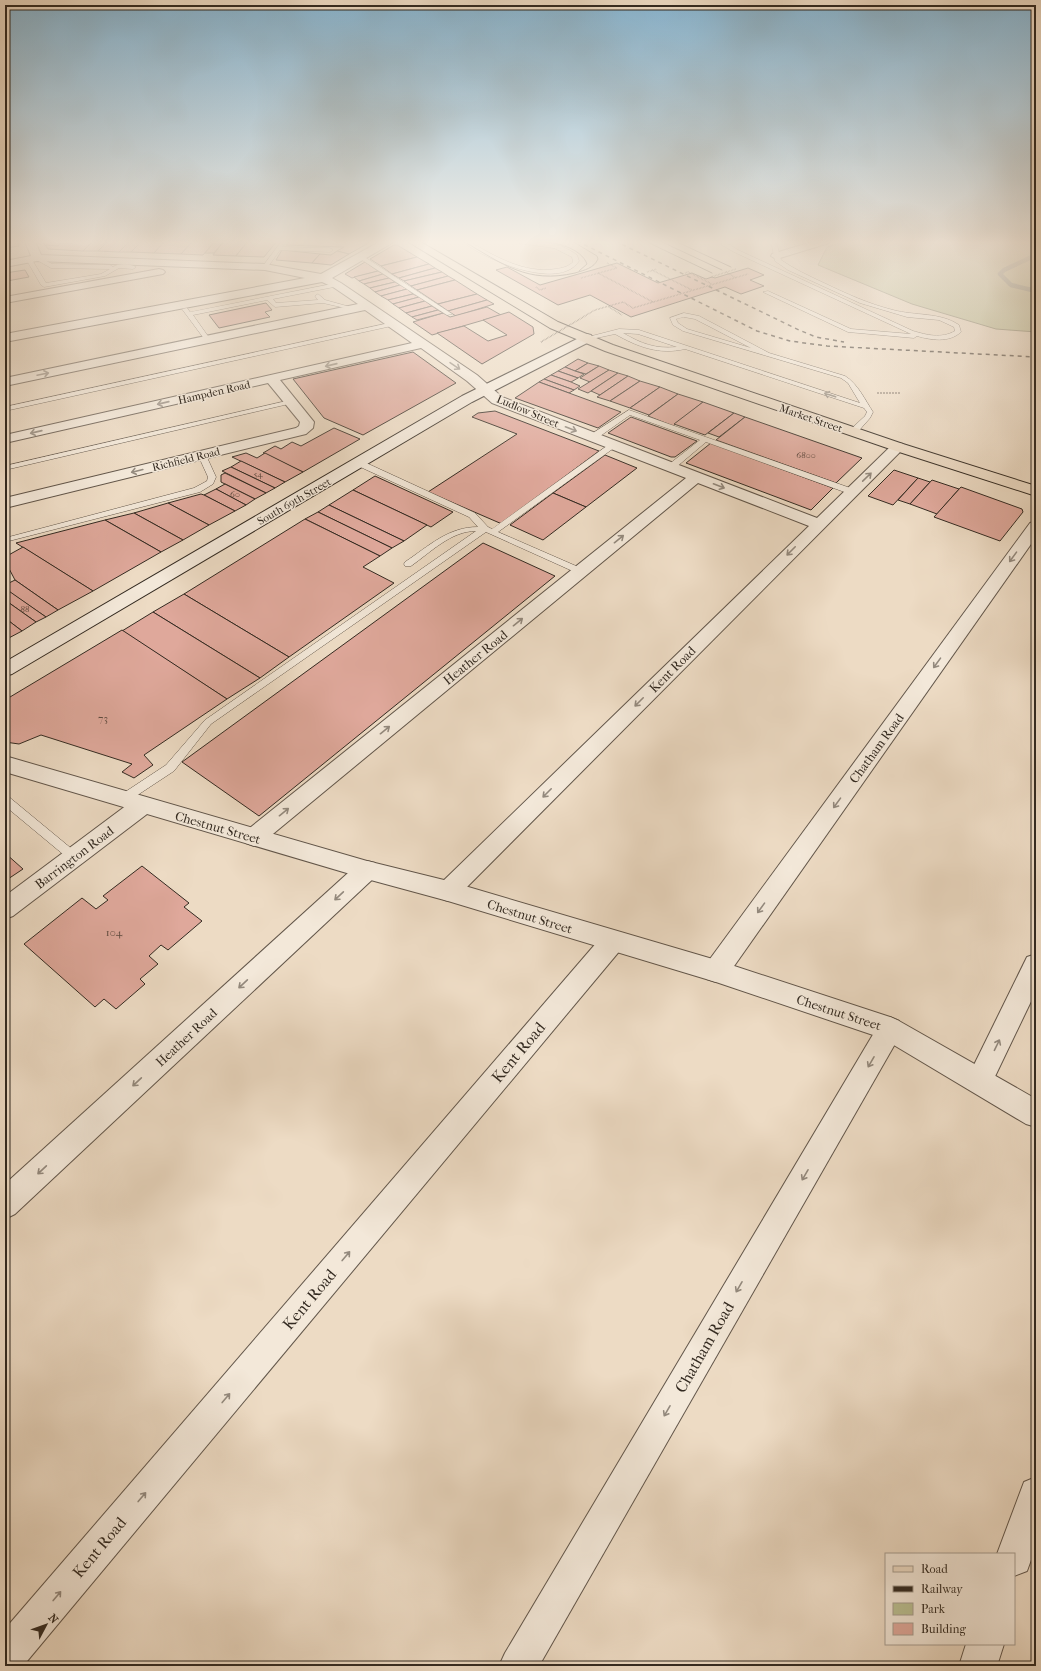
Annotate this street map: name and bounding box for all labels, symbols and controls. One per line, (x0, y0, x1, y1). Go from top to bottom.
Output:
one-way arrow (324, 362, 337, 370)
one-way arrow (449, 362, 460, 370)
one-way arrow (36, 369, 49, 377)
street label: Hampden Road (177, 378, 252, 407)
one-way arrow (823, 391, 836, 398)
street label: Ludlow Street (495, 392, 561, 431)
one-way arrow (157, 400, 170, 408)
street label: Market Street (778, 402, 844, 435)
one-way arrow (565, 426, 577, 434)
one-way arrow (30, 428, 43, 436)
street label: Richfield Road (151, 445, 222, 474)
house number: 6800 (796, 450, 816, 460)
one-way arrow (131, 468, 144, 475)
house number: 54 (253, 469, 263, 479)
one-way arrow (862, 472, 872, 482)
street label: South 69th Street (255, 475, 334, 528)
one-way arrow (712, 482, 724, 490)
house number: 60 (230, 489, 240, 499)
one-way arrow (614, 535, 624, 544)
one-way arrow (786, 547, 796, 556)
one-way arrow (1009, 552, 1017, 563)
house number: 88 (20, 604, 30, 614)
one-way arrow (513, 617, 524, 626)
street label: Heather Road (440, 626, 511, 688)
street label: Kent Road (646, 642, 699, 696)
one-way arrow (933, 657, 942, 668)
one-way arrow (634, 697, 644, 707)
street label: Chatham Road (846, 710, 907, 786)
house number: 73 (98, 712, 108, 725)
one-way arrow (379, 726, 390, 735)
one-way arrow (542, 788, 552, 798)
one-way arrow (833, 797, 841, 808)
street label: Chestnut Street (173, 808, 263, 847)
one-way arrow (279, 808, 289, 817)
street label: Barrington Road (32, 822, 117, 892)
one-way arrow (334, 892, 344, 901)
street label: Chestnut Street (485, 896, 575, 937)
one-way arrow (757, 903, 766, 914)
house number: 104 (106, 926, 123, 939)
one-way arrow (238, 980, 248, 989)
street label: Chestnut Street (795, 992, 883, 1033)
street label: Heather Road (153, 1005, 221, 1069)
street label: Kent Road (488, 1018, 549, 1086)
one-way arrow (994, 1039, 1001, 1051)
one-way arrow (866, 1056, 874, 1068)
one-way arrow (132, 1077, 142, 1087)
one-way arrow (37, 1165, 47, 1175)
one-way arrow (800, 1169, 808, 1181)
one-way arrow (341, 1250, 350, 1261)
street label: Kent Road (279, 1265, 340, 1333)
one-way arrow (735, 1281, 743, 1293)
street label: Chatham Road (671, 1298, 738, 1396)
one-way arrow (221, 1392, 230, 1403)
one-way arrow (662, 1405, 670, 1417)
one-way arrow (137, 1491, 146, 1502)
street label: Kent Road (69, 1513, 130, 1581)
legend (885, 1553, 1015, 1645)
text: Road (921, 1562, 948, 1576)
text: Railway (921, 1582, 963, 1596)
one-way arrow (53, 1590, 62, 1601)
text: Park (921, 1602, 946, 1616)
north arrow (26, 1605, 66, 1645)
text: N (46, 1611, 61, 1627)
text: Building (921, 1622, 966, 1636)

